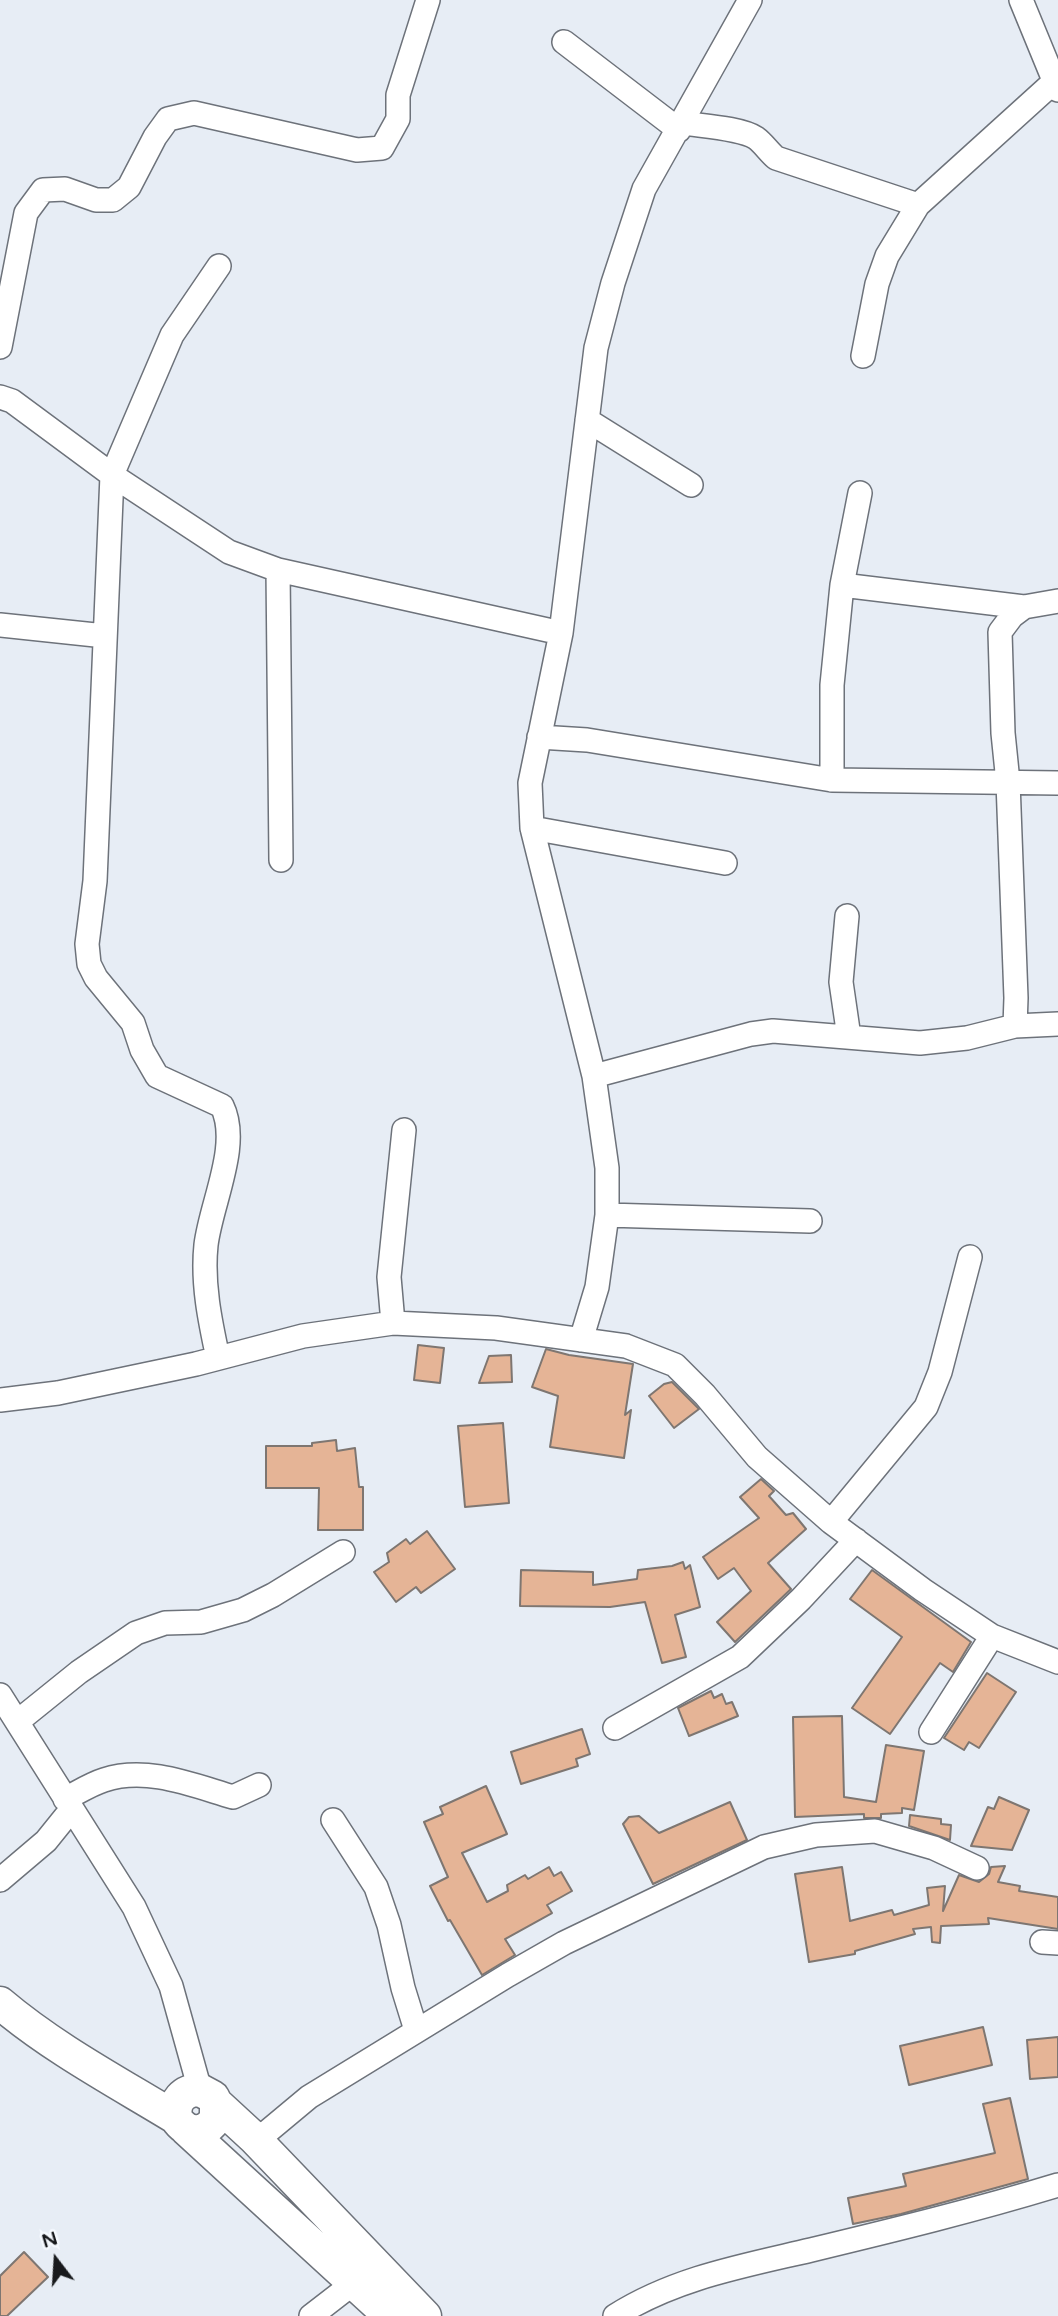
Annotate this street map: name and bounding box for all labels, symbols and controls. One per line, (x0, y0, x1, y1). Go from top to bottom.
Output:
north arrow (21, 2225, 91, 2295)
text: N (39, 2227, 60, 2253)

